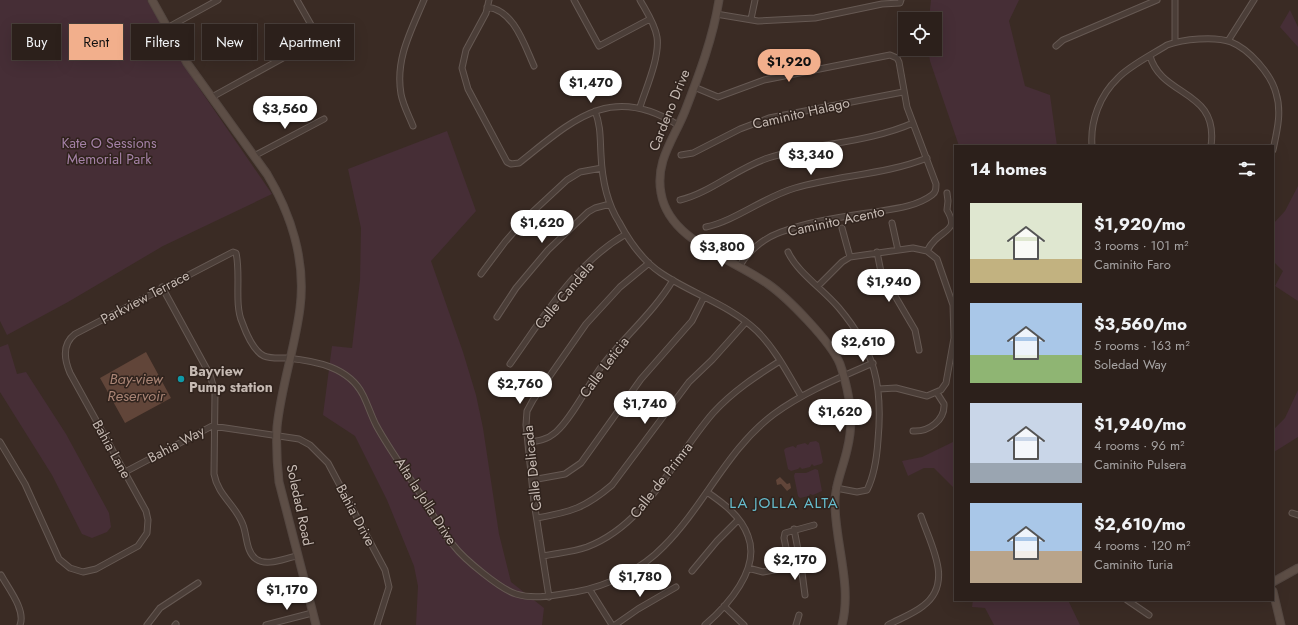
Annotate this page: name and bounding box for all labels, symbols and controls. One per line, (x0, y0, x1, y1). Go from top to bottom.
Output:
map controls (898, 12, 942, 56)
button: locate (898, 12, 942, 56)
chip: Buy (12, 24, 61, 60)
chip: Rent (69, 24, 123, 60)
chip: Filters (131, 24, 194, 60)
chip: New (202, 24, 257, 60)
chip: Apartment (265, 24, 354, 60)
pin: $1,920 (756, 49, 822, 83)
text: $1,920 (767, 52, 811, 71)
street label: Cardeno Drive (644, 66, 694, 154)
pin: $1,470 (558, 70, 624, 104)
text: $1,470 (569, 73, 613, 92)
street label: Caminito Halago (750, 92, 852, 134)
pin: $3,560 (252, 96, 318, 130)
text: $3,560 (262, 99, 308, 118)
park label: Kate O Sessions Memorial Park (61, 133, 157, 169)
pin: $3,340 (778, 142, 844, 176)
text: $3,340 (788, 145, 834, 164)
text: 14 homes (970, 157, 1047, 181)
icon: filters (1236, 158, 1258, 180)
street label: Caminito Acento (786, 201, 887, 241)
pin: $1,620 (509, 210, 575, 244)
text: $1,920/mo (1094, 212, 1186, 236)
text: $1,620 (520, 213, 564, 232)
icon: home (1002, 219, 1050, 267)
pin: $3,800 (689, 234, 755, 268)
text: 3 rooms · 101 m² (1094, 236, 1189, 255)
text: $3,800 (699, 237, 745, 256)
text: Caminito Faro (1094, 255, 1171, 274)
street label: Calle Candela (530, 257, 598, 333)
street label: Parkview Terrace (97, 265, 193, 329)
pin: $1,940 (856, 269, 922, 303)
text: $1,940 (866, 272, 912, 291)
text: $3,560/mo (1094, 312, 1187, 336)
icon: home (1002, 319, 1050, 367)
pin: $2,610 (830, 329, 896, 363)
street label: Calle Leticia (574, 332, 634, 402)
text: $2,610 (841, 332, 885, 351)
text: 5 rooms · 163 m² (1094, 336, 1190, 355)
text: Soledad Way (1094, 355, 1166, 374)
place label: Bayview Pump station (189, 361, 273, 397)
water label: Bay-view Reservoir (107, 368, 166, 407)
pin: $2,760 (487, 371, 553, 405)
marker: Bayview Pump station (176, 374, 186, 384)
text: $2,760 (497, 374, 543, 393)
pin: $1,740 (612, 391, 678, 425)
text: $1,740 (623, 394, 667, 413)
pin: $1,620 (807, 399, 873, 433)
text: $1,620 (818, 402, 862, 421)
text: $1,940/mo (1094, 412, 1186, 436)
street label: Bahia Lane (88, 416, 136, 482)
icon: home (1002, 419, 1050, 467)
street label: Bahia Way (144, 420, 209, 467)
street label: Calle Delicada (518, 424, 546, 512)
text: 4 rooms · 96 m² (1094, 436, 1185, 455)
street label: Calle de Primra (625, 438, 697, 522)
street label: Alta la Jolla Drive (390, 453, 462, 549)
text: Caminito Pulsera (1094, 455, 1186, 474)
street label: Soledad Road (282, 462, 318, 548)
street label: Bahia Drive (331, 480, 381, 550)
district label: LA JOLLA ALTA (729, 492, 839, 514)
text: $2,610/mo (1094, 512, 1186, 536)
icon: home (1002, 519, 1050, 567)
text: 4 rooms · 120 m² (1094, 536, 1191, 555)
pin: $2,170 (762, 547, 828, 581)
text: $2,170 (773, 550, 817, 569)
text: Caminito Turia (1094, 555, 1173, 574)
pin: $1,780 (607, 564, 673, 598)
text: $1,780 (618, 567, 662, 586)
pin: $1,170 (254, 577, 320, 611)
text: $1,170 (266, 580, 308, 599)

